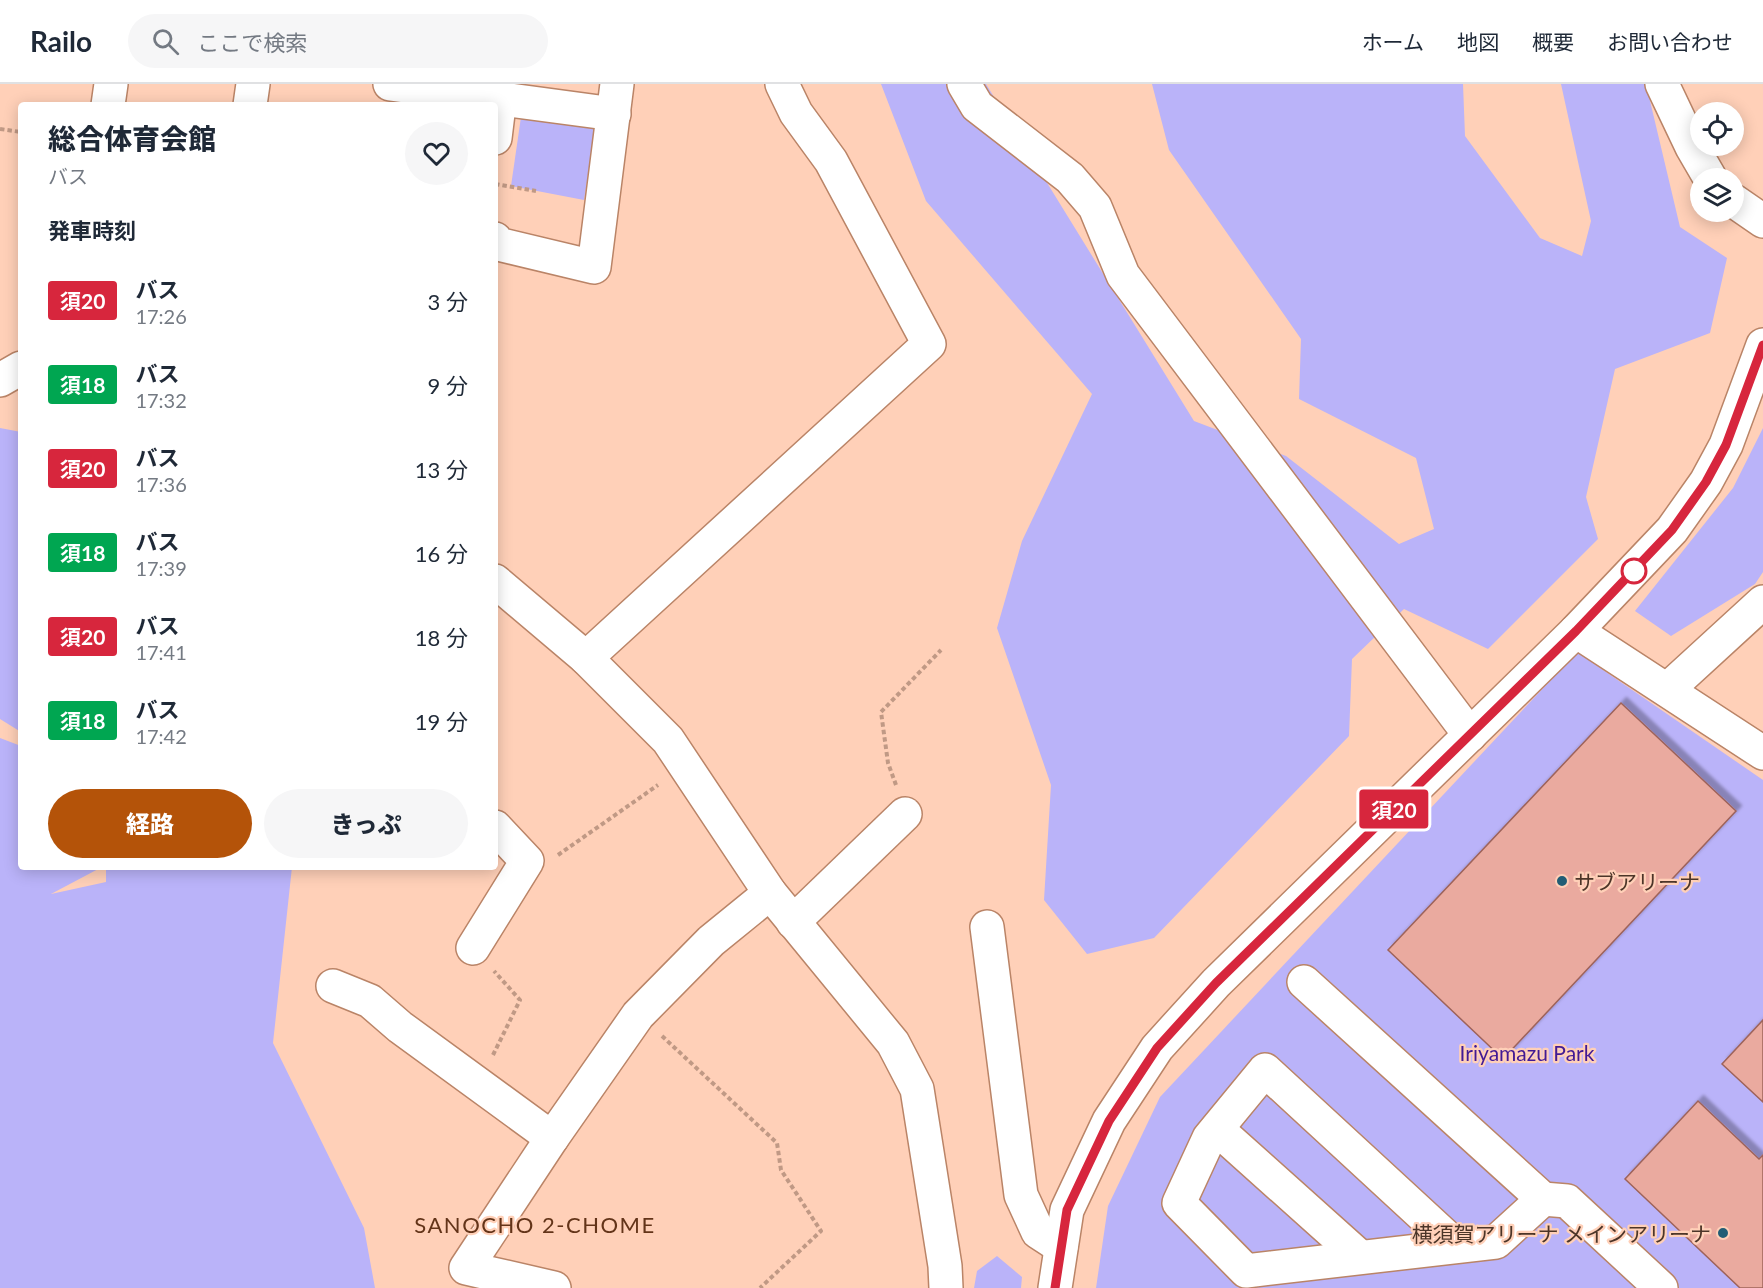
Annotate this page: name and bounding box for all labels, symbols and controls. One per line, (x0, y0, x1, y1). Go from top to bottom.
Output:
search box (128, 14, 548, 68)
text: Railo (30, 24, 92, 58)
icon: search (149, 25, 182, 58)
text: ここで検索 (197, 29, 307, 56)
text: ホーム (1362, 29, 1424, 54)
text: 地図 (1457, 29, 1499, 54)
text: 概要 (1532, 29, 1574, 54)
text: お問い合わせ (1607, 29, 1733, 54)
map controls (1690, 102, 1744, 222)
button: locate (1690, 102, 1744, 156)
text: 総合体育会館 (48, 121, 216, 155)
button: heart (405, 122, 468, 185)
text: バス (48, 164, 88, 188)
button: layers (1690, 168, 1744, 222)
text: 発車時刻 (48, 217, 136, 244)
text: バス (135, 276, 179, 303)
text: 須20 (60, 288, 105, 313)
text: 3 分 (428, 288, 468, 315)
text: 17:26 (135, 304, 187, 328)
text: バス (135, 360, 179, 387)
text: 須18 (60, 372, 105, 397)
text: 9 分 (428, 372, 468, 399)
text: 17:32 (135, 388, 187, 412)
text: バス (135, 444, 179, 471)
text: 須20 (60, 456, 105, 481)
text: 13 分 (415, 456, 468, 483)
text: 17:36 (135, 472, 187, 496)
text: バス (135, 528, 179, 555)
text: 須18 (60, 540, 105, 565)
text: 16 分 (415, 540, 468, 567)
text: 17:39 (135, 556, 187, 580)
unlabelled marker (1621, 558, 1647, 584)
text: バス (135, 612, 179, 639)
text: 須20 (60, 624, 105, 649)
text: 18 分 (415, 624, 468, 651)
text: 17:41 (135, 640, 187, 664)
text: バス (135, 696, 179, 723)
text: 須18 (60, 708, 105, 733)
text: 19 分 (415, 708, 468, 735)
text: 17:42 (135, 724, 187, 748)
button: 経路 (48, 789, 252, 858)
button: きっぷ (264, 789, 468, 858)
line badge: 須20 (1360, 790, 1428, 828)
text: 須20 (1371, 797, 1417, 822)
place label: サブアリーナ (1574, 869, 1700, 894)
marker: サブアリーナ (1555, 874, 1569, 888)
park label: Iriyamazu Park (1460, 1040, 1595, 1065)
district label: SANOCHO 2-CHOME (414, 1211, 656, 1238)
place label: 横須賀アリーナ メインアリーナ (1412, 1221, 1711, 1246)
marker: 横須賀アリーナ メインアリーナ (1716, 1226, 1730, 1240)

